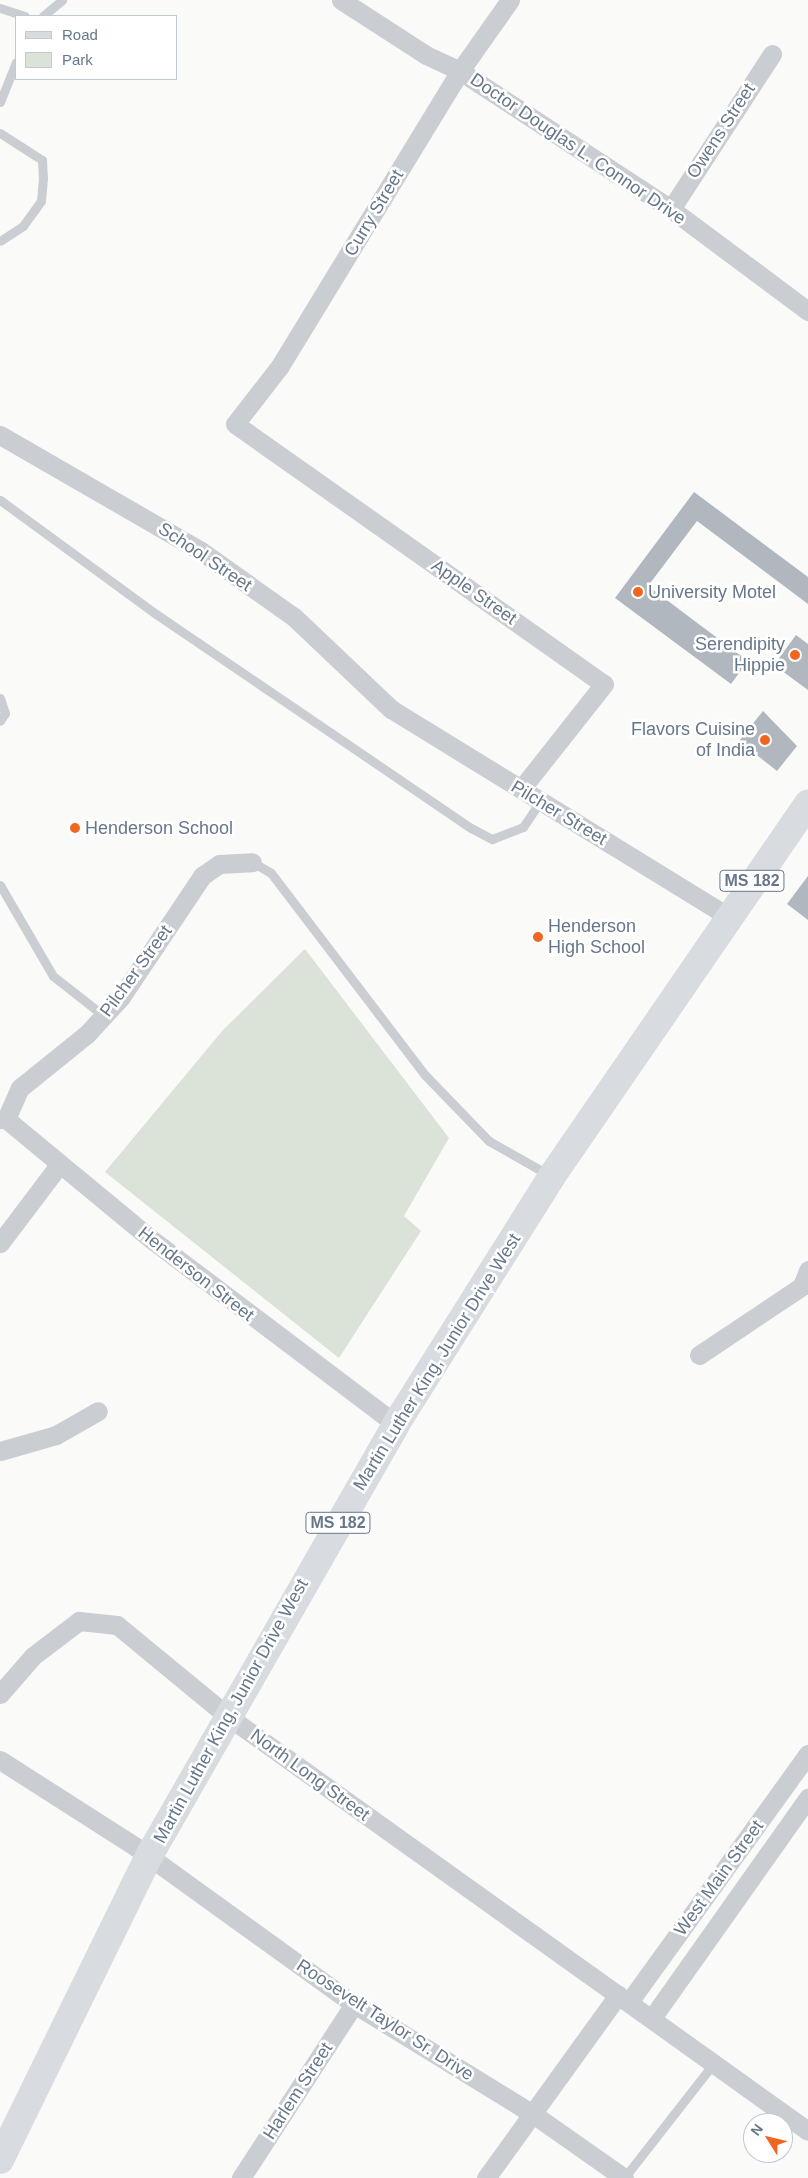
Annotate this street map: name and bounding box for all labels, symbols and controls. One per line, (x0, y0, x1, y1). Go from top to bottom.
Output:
legend (15, 15, 178, 80)
text: Road (62, 26, 98, 43)
text: Park (62, 51, 93, 68)
street label: Doctor Douglas L. Connor Drive (466, 69, 690, 229)
street label: Owens Street (682, 79, 760, 183)
street label: Curry Street (340, 166, 408, 260)
street label: School Street (154, 518, 256, 596)
street label: Apple Street (427, 555, 521, 629)
place label: University Motel (648, 581, 776, 603)
marker: University Motel (632, 586, 644, 598)
place label: Serendipity Hippie (695, 634, 785, 676)
marker: Serendipity Hippie (789, 649, 801, 661)
place label: Flavors Cuisine of India (631, 719, 755, 762)
marker: Flavors Cuisine of India (759, 734, 771, 746)
street label: Pilcher Street (507, 776, 611, 850)
place label: Henderson School (85, 817, 233, 839)
marker: Henderson School (69, 822, 81, 834)
road number: MS 182 (718, 868, 786, 894)
place label: Henderson High School (548, 916, 645, 959)
street label: Pilcher Street (96, 921, 176, 1021)
marker: Henderson High School (532, 931, 544, 943)
street label: Henderson Street (134, 1222, 258, 1326)
street label: Martin Luther King, Junior Drive West (349, 1230, 525, 1494)
road number: MS 182 (304, 1510, 372, 1536)
street label: Martin Luther King, Junior Drive West (149, 1575, 313, 1847)
street label: North Long Street (246, 1725, 374, 1825)
street label: West Main Street (670, 1816, 768, 1940)
street label: Roosevelt Taylor Sr. Drive (292, 1955, 478, 2085)
street label: Harlem Street (259, 2039, 337, 2143)
north arrow (743, 2113, 793, 2163)
text: N (747, 2121, 766, 2139)

